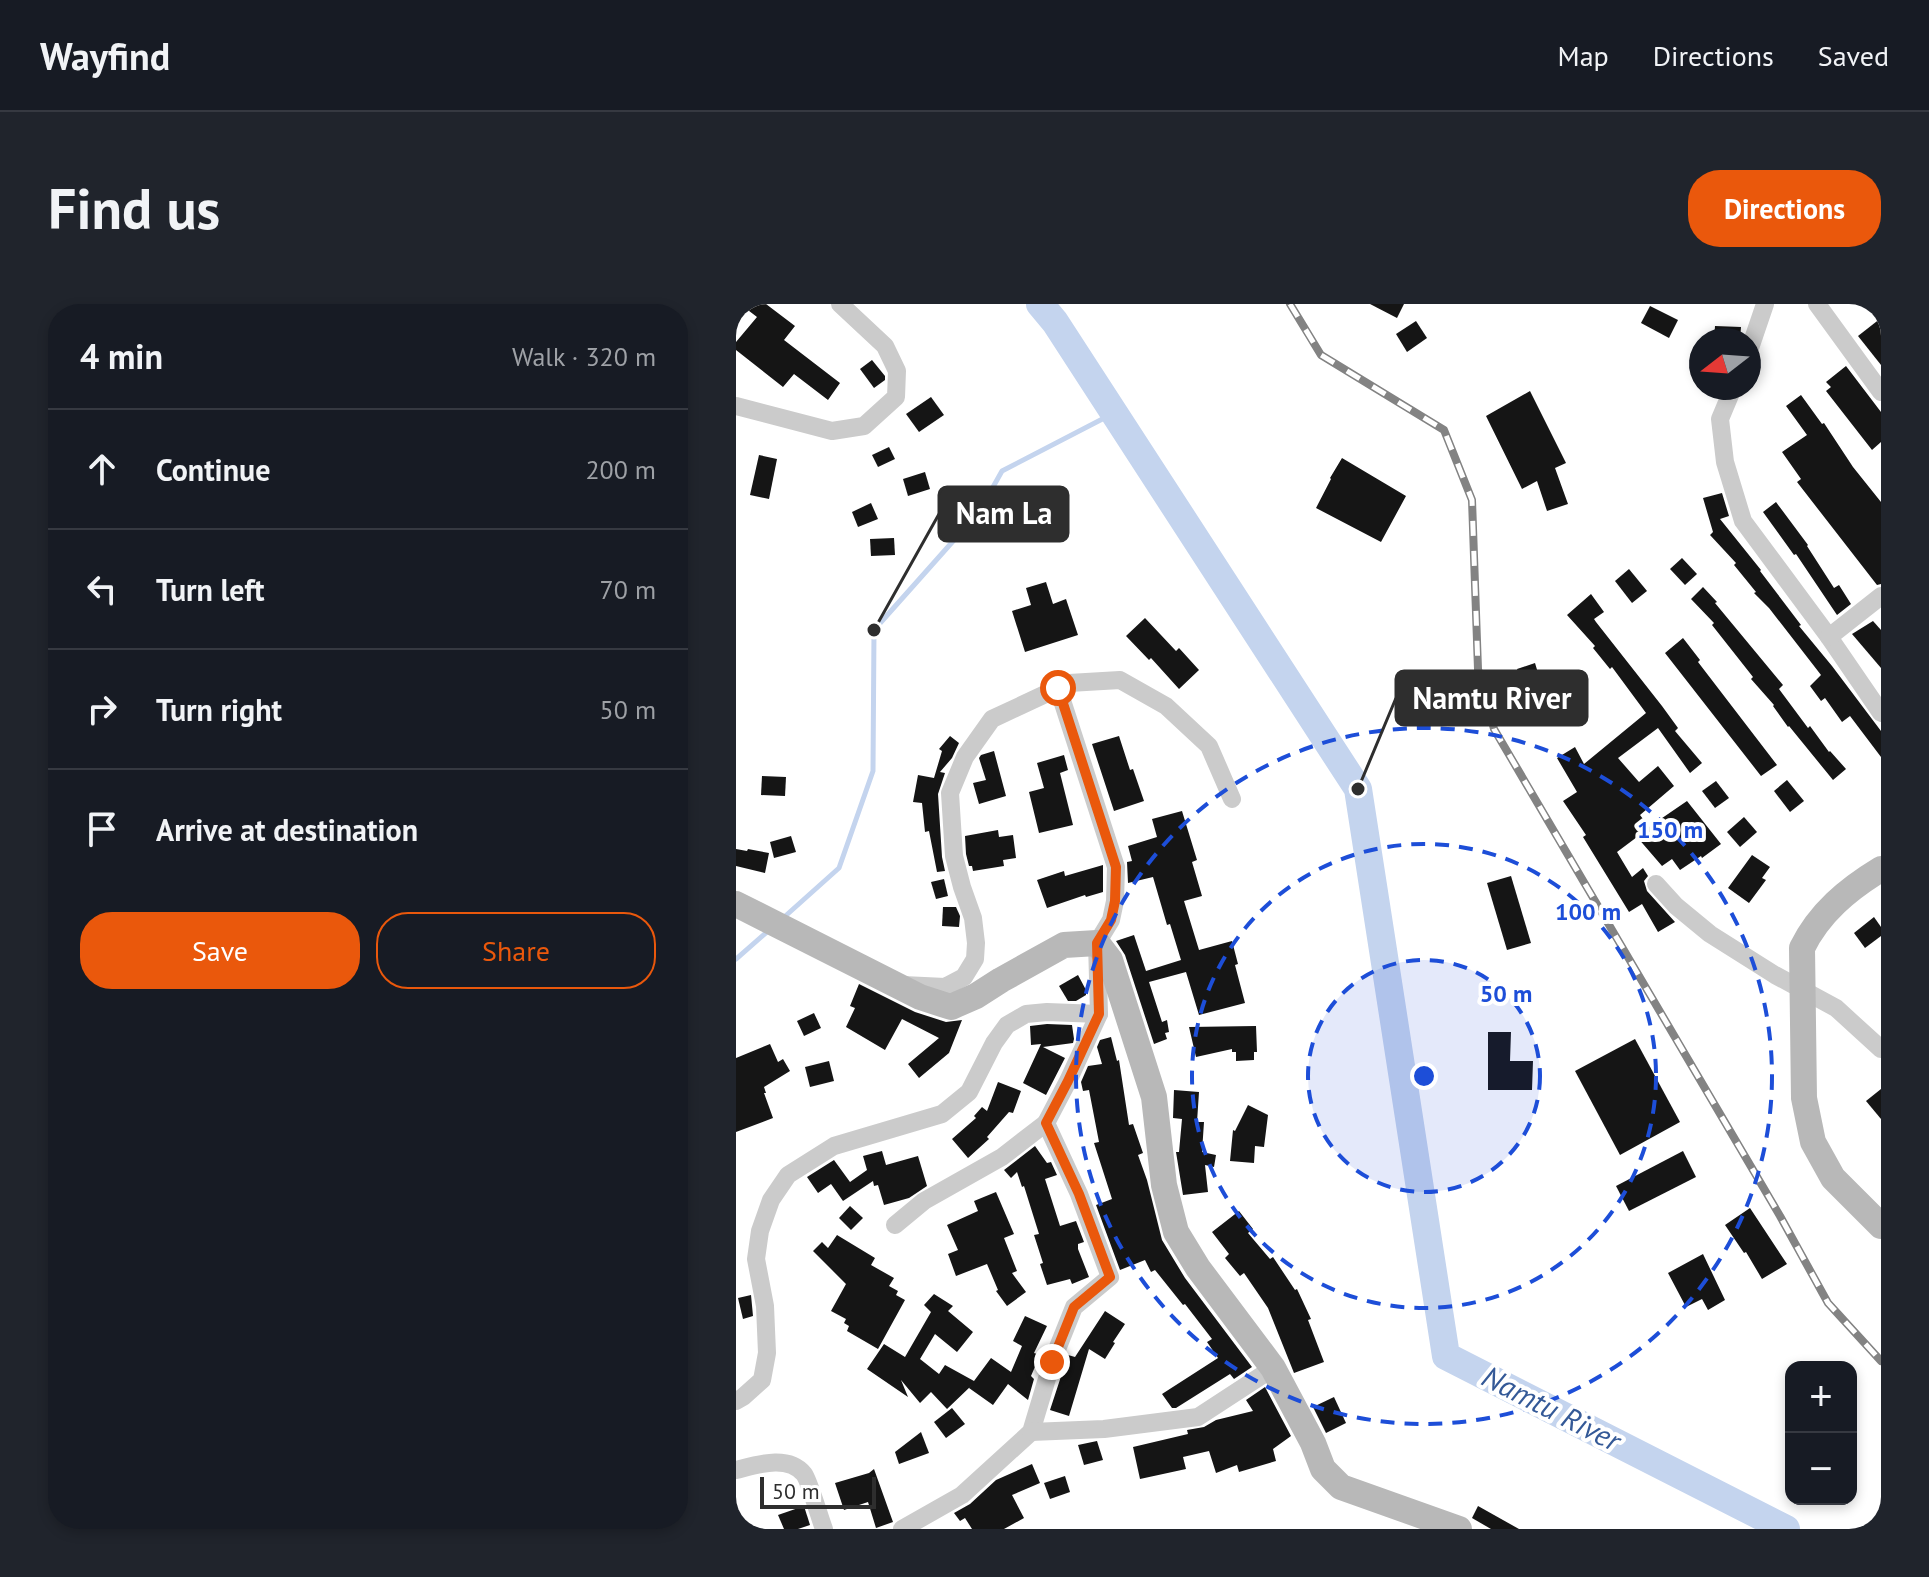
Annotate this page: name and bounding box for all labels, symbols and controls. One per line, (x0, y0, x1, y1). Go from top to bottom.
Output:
text: Wayfind (40, 31, 170, 80)
text: Map (1558, 37, 1609, 74)
text: Directions (1653, 37, 1774, 74)
text: Saved (1818, 37, 1889, 74)
button: Directions (1688, 170, 1881, 247)
text: Find us (48, 172, 220, 244)
north arrow (1689, 328, 1761, 400)
text: 4 min (80, 334, 163, 378)
text: Walk · 320 m (512, 340, 656, 373)
icon: ahead (80, 447, 124, 491)
text: Continue (156, 450, 270, 489)
text: 200 m (585, 453, 656, 486)
callout: Nam La (939, 487, 1068, 541)
text: Nam La (956, 493, 1052, 532)
icon: left (80, 567, 124, 611)
text: Turn left (156, 570, 264, 609)
text: 70 m (600, 573, 656, 606)
route start (1040, 670, 1076, 706)
callout: Namtu River (1396, 671, 1587, 725)
text: Namtu River (1413, 678, 1572, 717)
icon: right (80, 687, 124, 731)
text: Turn right (156, 690, 282, 729)
text: 50 m (600, 693, 656, 726)
icon: arrive (80, 807, 124, 851)
text: Arrive at destination (156, 810, 418, 849)
text: 150 m (1637, 814, 1703, 845)
text: 100 m (1555, 896, 1621, 927)
button: Save (80, 912, 360, 989)
button: Share (376, 912, 656, 989)
text: 50 m (1480, 978, 1532, 1009)
centre of rings (1410, 1062, 1438, 1090)
route end (1034, 1344, 1070, 1380)
water label: Namtu River (1476, 1356, 1629, 1460)
map controls (1785, 1361, 1857, 1505)
button: + (1785, 1361, 1857, 1433)
button: − (1785, 1433, 1857, 1505)
scale bar (760, 1473, 876, 1509)
text: 50 m (772, 1477, 820, 1505)

